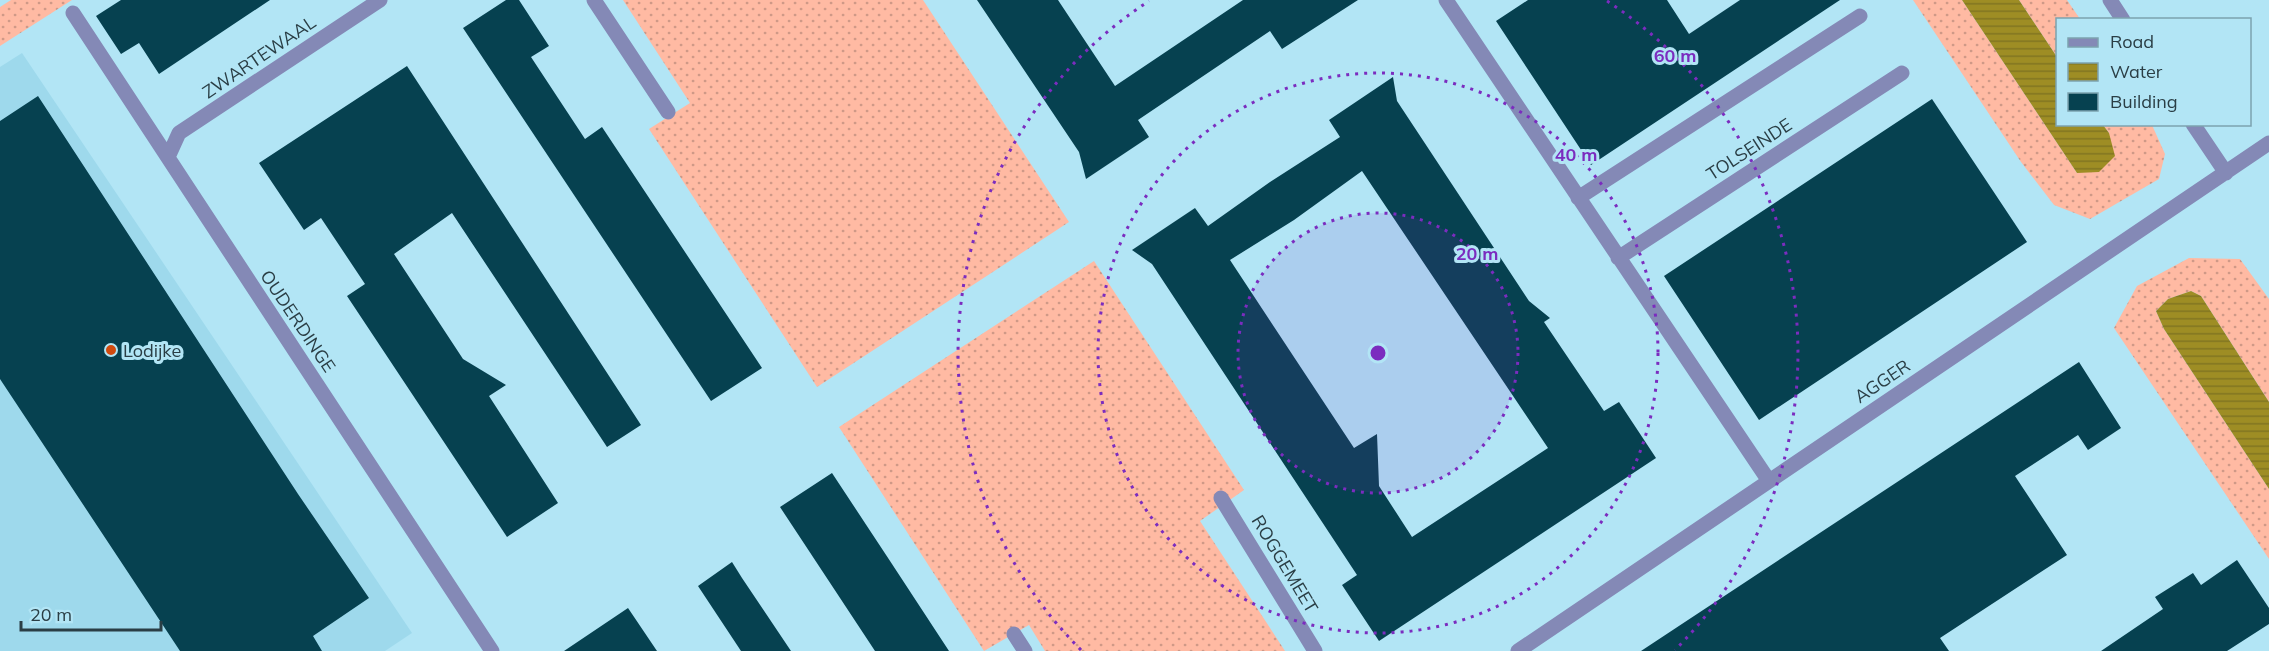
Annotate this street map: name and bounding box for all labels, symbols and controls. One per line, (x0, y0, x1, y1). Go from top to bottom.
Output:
street label: ZWARTEWAAL (198, 11, 320, 103)
legend (2056, 18, 2251, 126)
text: Road (2110, 30, 2154, 53)
text: 60 m (1654, 44, 1696, 67)
text: Water (2110, 60, 2163, 83)
text: Building (2110, 90, 2178, 113)
street label: TOLSEINDE (1702, 113, 1796, 185)
text: 40 m (1555, 143, 1597, 166)
text: 20 m (1456, 242, 1498, 265)
street label: OUDERDINGE (255, 265, 341, 377)
place label: Lodijke (123, 339, 181, 362)
marker: Lodijke (104, 343, 118, 357)
centre of rings (1368, 343, 1388, 363)
street label: AGGER (1850, 354, 1914, 408)
street label: ROGGEMEET (1247, 511, 1323, 617)
scale bar (21, 594, 160, 632)
text: 20 m (30, 603, 72, 626)

